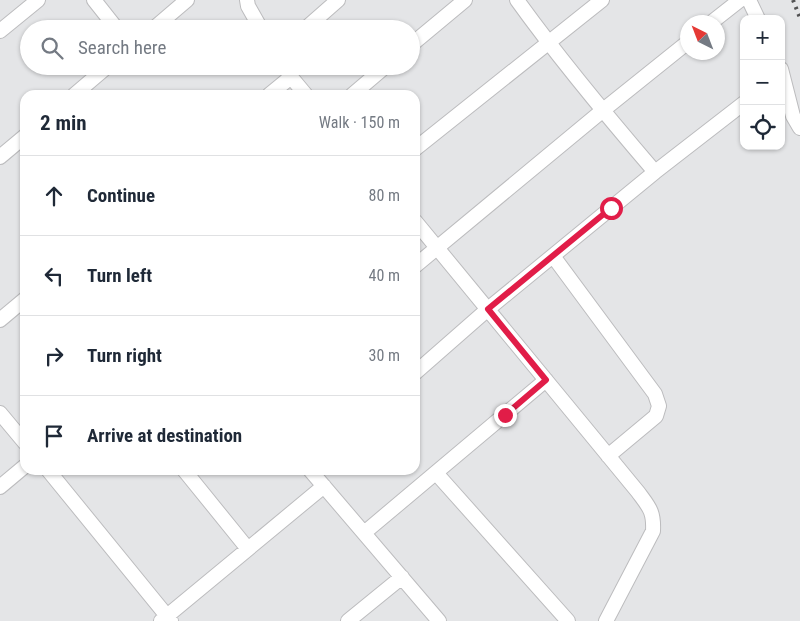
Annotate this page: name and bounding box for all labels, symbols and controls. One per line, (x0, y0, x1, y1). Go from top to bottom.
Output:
north arrow (680, 15, 725, 60)
map controls (740, 15, 785, 150)
button: + (740, 15, 785, 60)
search box (20, 20, 420, 75)
icon: search (38, 34, 66, 62)
text: Search here (78, 36, 166, 59)
button: − (740, 60, 785, 105)
button: locate (740, 105, 785, 150)
text: 2 min (40, 111, 87, 135)
text: Walk · 150 m (319, 113, 400, 132)
icon: ahead (40, 182, 68, 210)
text: Continue (87, 184, 155, 207)
text: 80 m (368, 186, 400, 205)
route start (600, 197, 623, 220)
icon: left (40, 262, 68, 290)
text: Turn left (87, 264, 152, 287)
text: 40 m (368, 266, 400, 285)
icon: right (40, 342, 68, 370)
text: Turn right (87, 344, 162, 367)
text: 30 m (368, 346, 400, 365)
route end (494, 404, 517, 427)
icon: arrive (40, 422, 68, 450)
text: Arrive at destination (87, 424, 242, 447)

